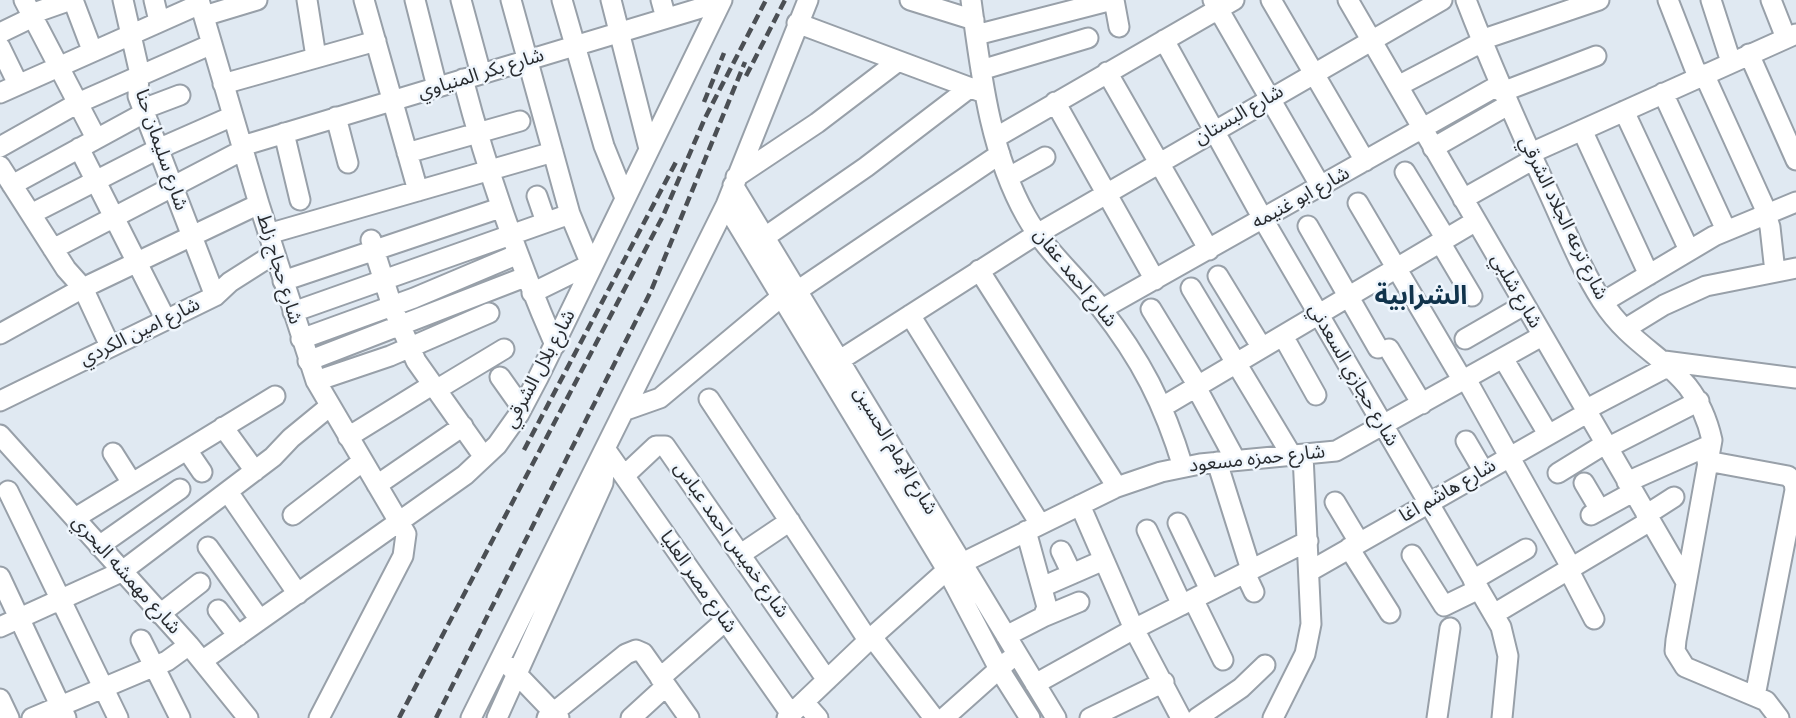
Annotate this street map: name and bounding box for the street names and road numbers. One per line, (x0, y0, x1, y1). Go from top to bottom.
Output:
street label: شارع بكر المنياوي (415, 44, 547, 104)
street label: شارع البستان (1190, 80, 1288, 150)
street label: شارع سليمان حنا (130, 87, 192, 213)
street label: شارع ترعه الجلاد الشرقي (1514, 133, 1612, 303)
street label: شارع ابو غنيمه (1248, 162, 1354, 234)
street label: شارع حجاج زلط (251, 211, 307, 327)
street label: شارع احمد عفان (1028, 224, 1122, 332)
street label: شارع شلبي (1485, 250, 1547, 332)
street label: شارع امين الكردي (76, 293, 204, 371)
street label: شارع حجازي السعدني (1303, 300, 1403, 450)
street label: شارع بلال الشرقي (499, 306, 581, 432)
street label: شارع الإمام الحسين (848, 383, 942, 519)
street label: شارع حمزه مسعود (1188, 441, 1326, 477)
street label: شارع هاشم اغا (1396, 454, 1500, 528)
street label: شارع خميس احمد عباس (669, 458, 793, 622)
street label: شارع مهمشه البحري (67, 511, 185, 639)
street label: شارع مصر العليا (654, 527, 742, 637)

